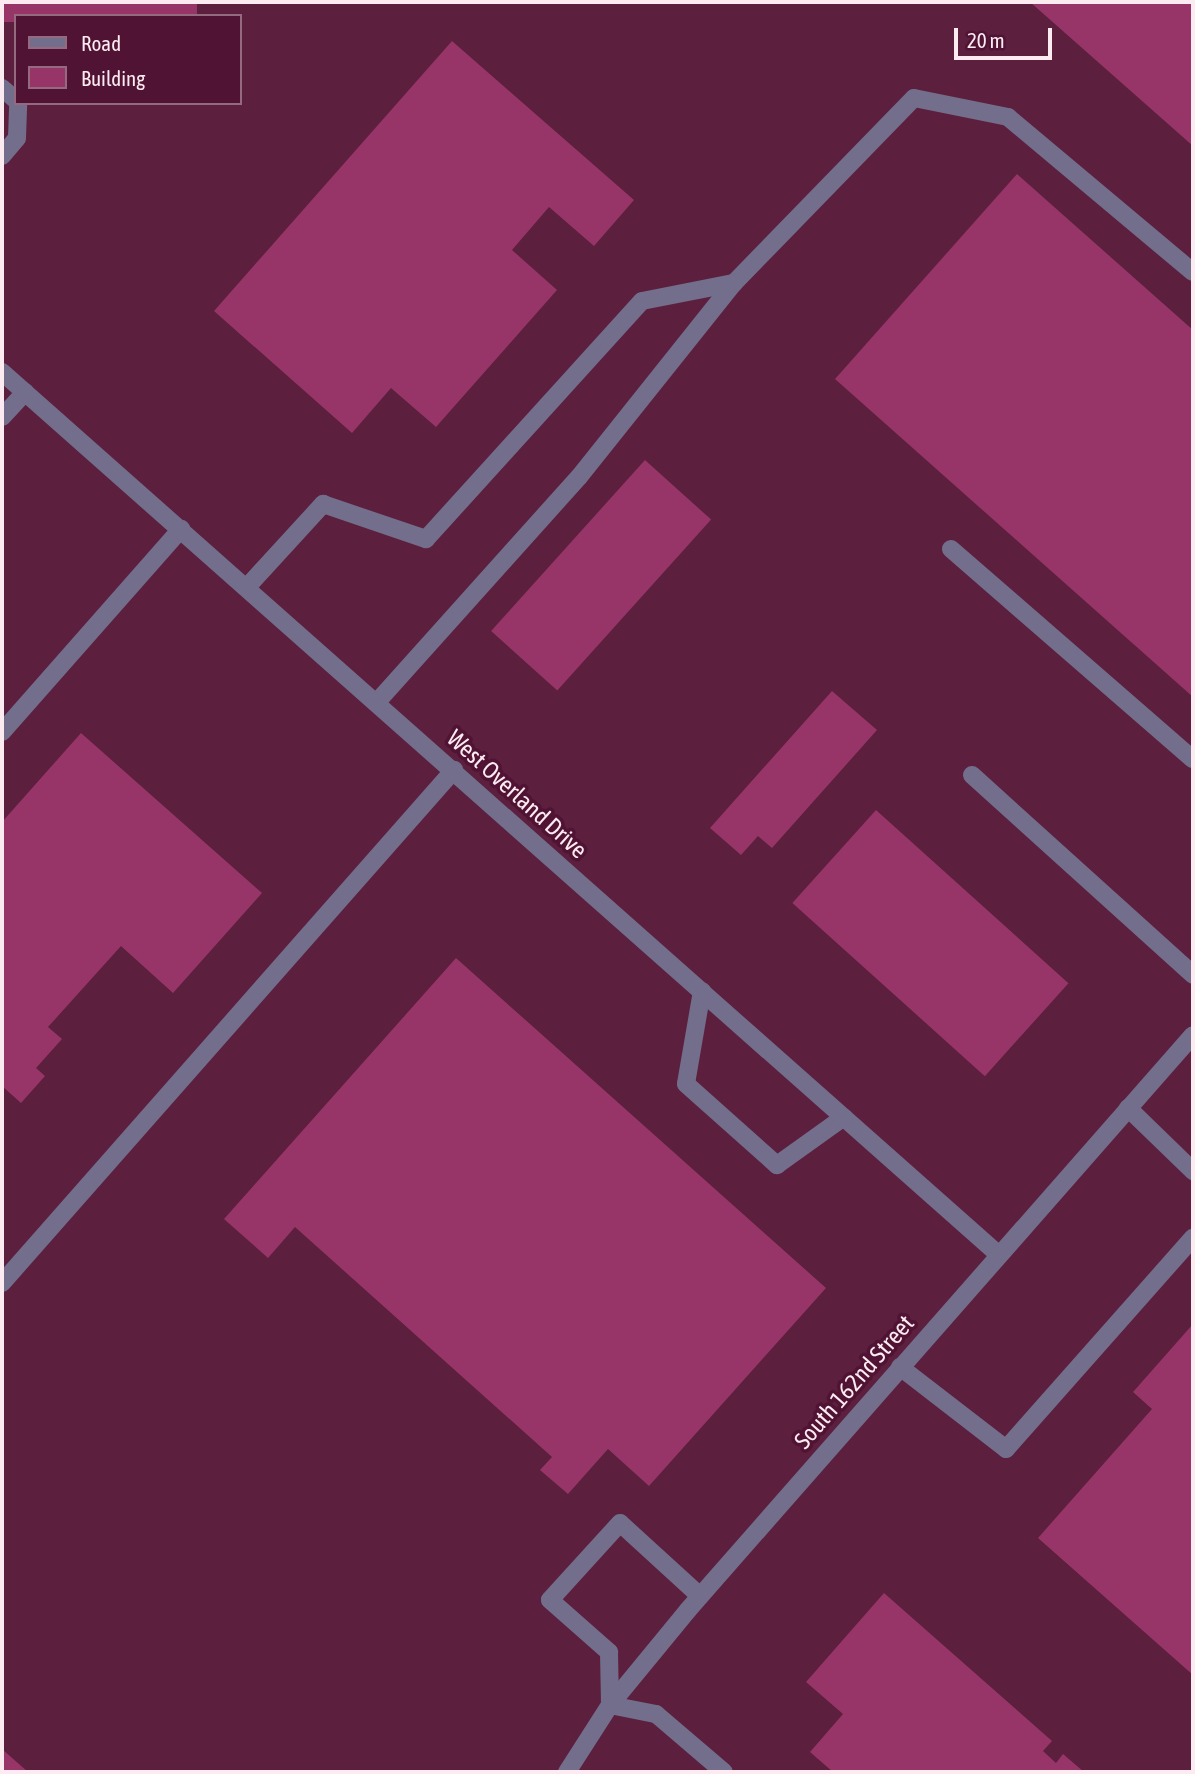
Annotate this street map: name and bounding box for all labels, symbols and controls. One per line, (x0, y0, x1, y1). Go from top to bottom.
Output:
legend (14, 14, 242, 105)
scale bar (957, 14, 1055, 58)
text: 20 m (967, 28, 1005, 52)
text: Road (81, 31, 121, 55)
text: Building (81, 66, 145, 90)
street label: West Overland Drive (441, 724, 593, 864)
street label: South 162nd Street (788, 1309, 920, 1455)

